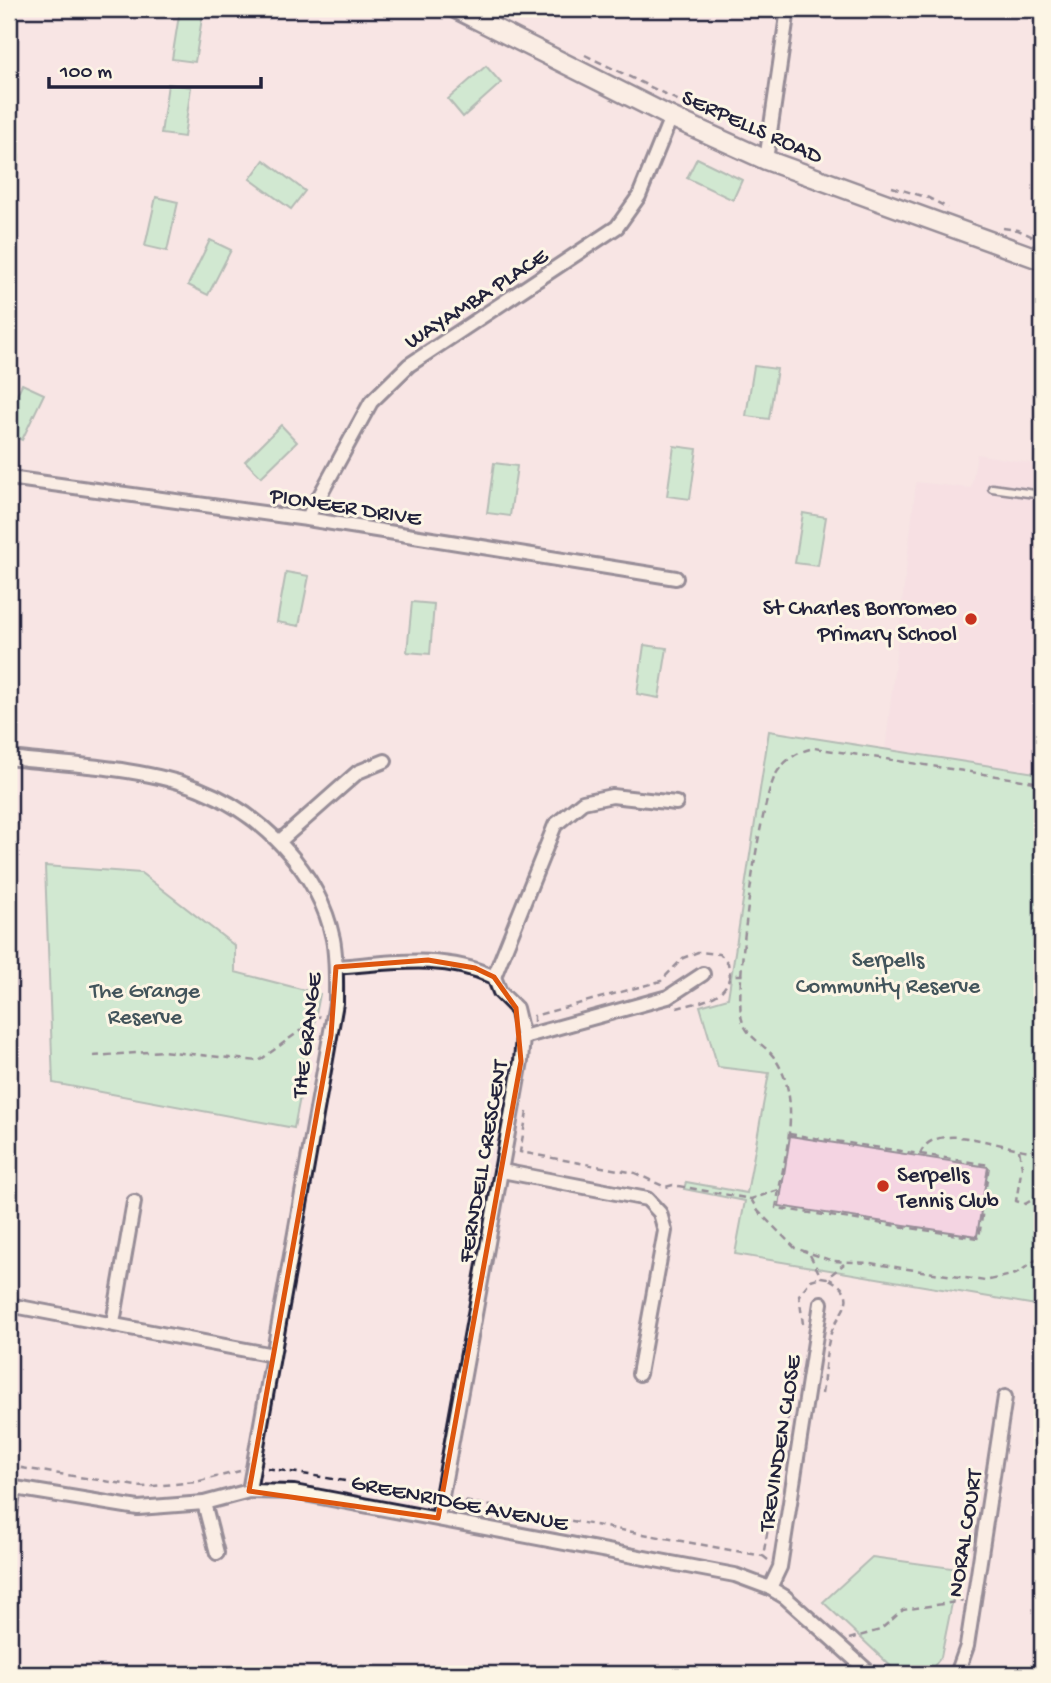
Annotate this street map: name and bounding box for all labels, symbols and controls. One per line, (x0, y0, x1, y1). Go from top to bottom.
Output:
scale bar (49, 46, 261, 90)
text: 100 m (59, 61, 112, 86)
street label: SERPELLS ROAD (677, 85, 827, 172)
street label: WAYAMBA PLACE (400, 243, 555, 356)
street label: PIONEER DRIVE (267, 483, 425, 534)
place label: St Charles Borromeo Primary School (763, 596, 957, 649)
marker: St Charles Borromeo Primary School (963, 611, 979, 627)
park label: Serpells Community Reserve (796, 948, 981, 1001)
street label: THE GRANGE (287, 970, 330, 1101)
park label: The Grange Reserve (88, 979, 201, 1032)
street label: FERNDELL CRESCENT (453, 1057, 516, 1266)
place label: Serpells Tennis Club (895, 1163, 999, 1216)
marker: Serpells Tennis Club (875, 1178, 891, 1194)
street label: TREVINDEN CLOSE (754, 1352, 809, 1536)
street label: NORAL COURT (943, 1467, 990, 1599)
street label: GREENRIDGE AVENUE (349, 1470, 572, 1539)

